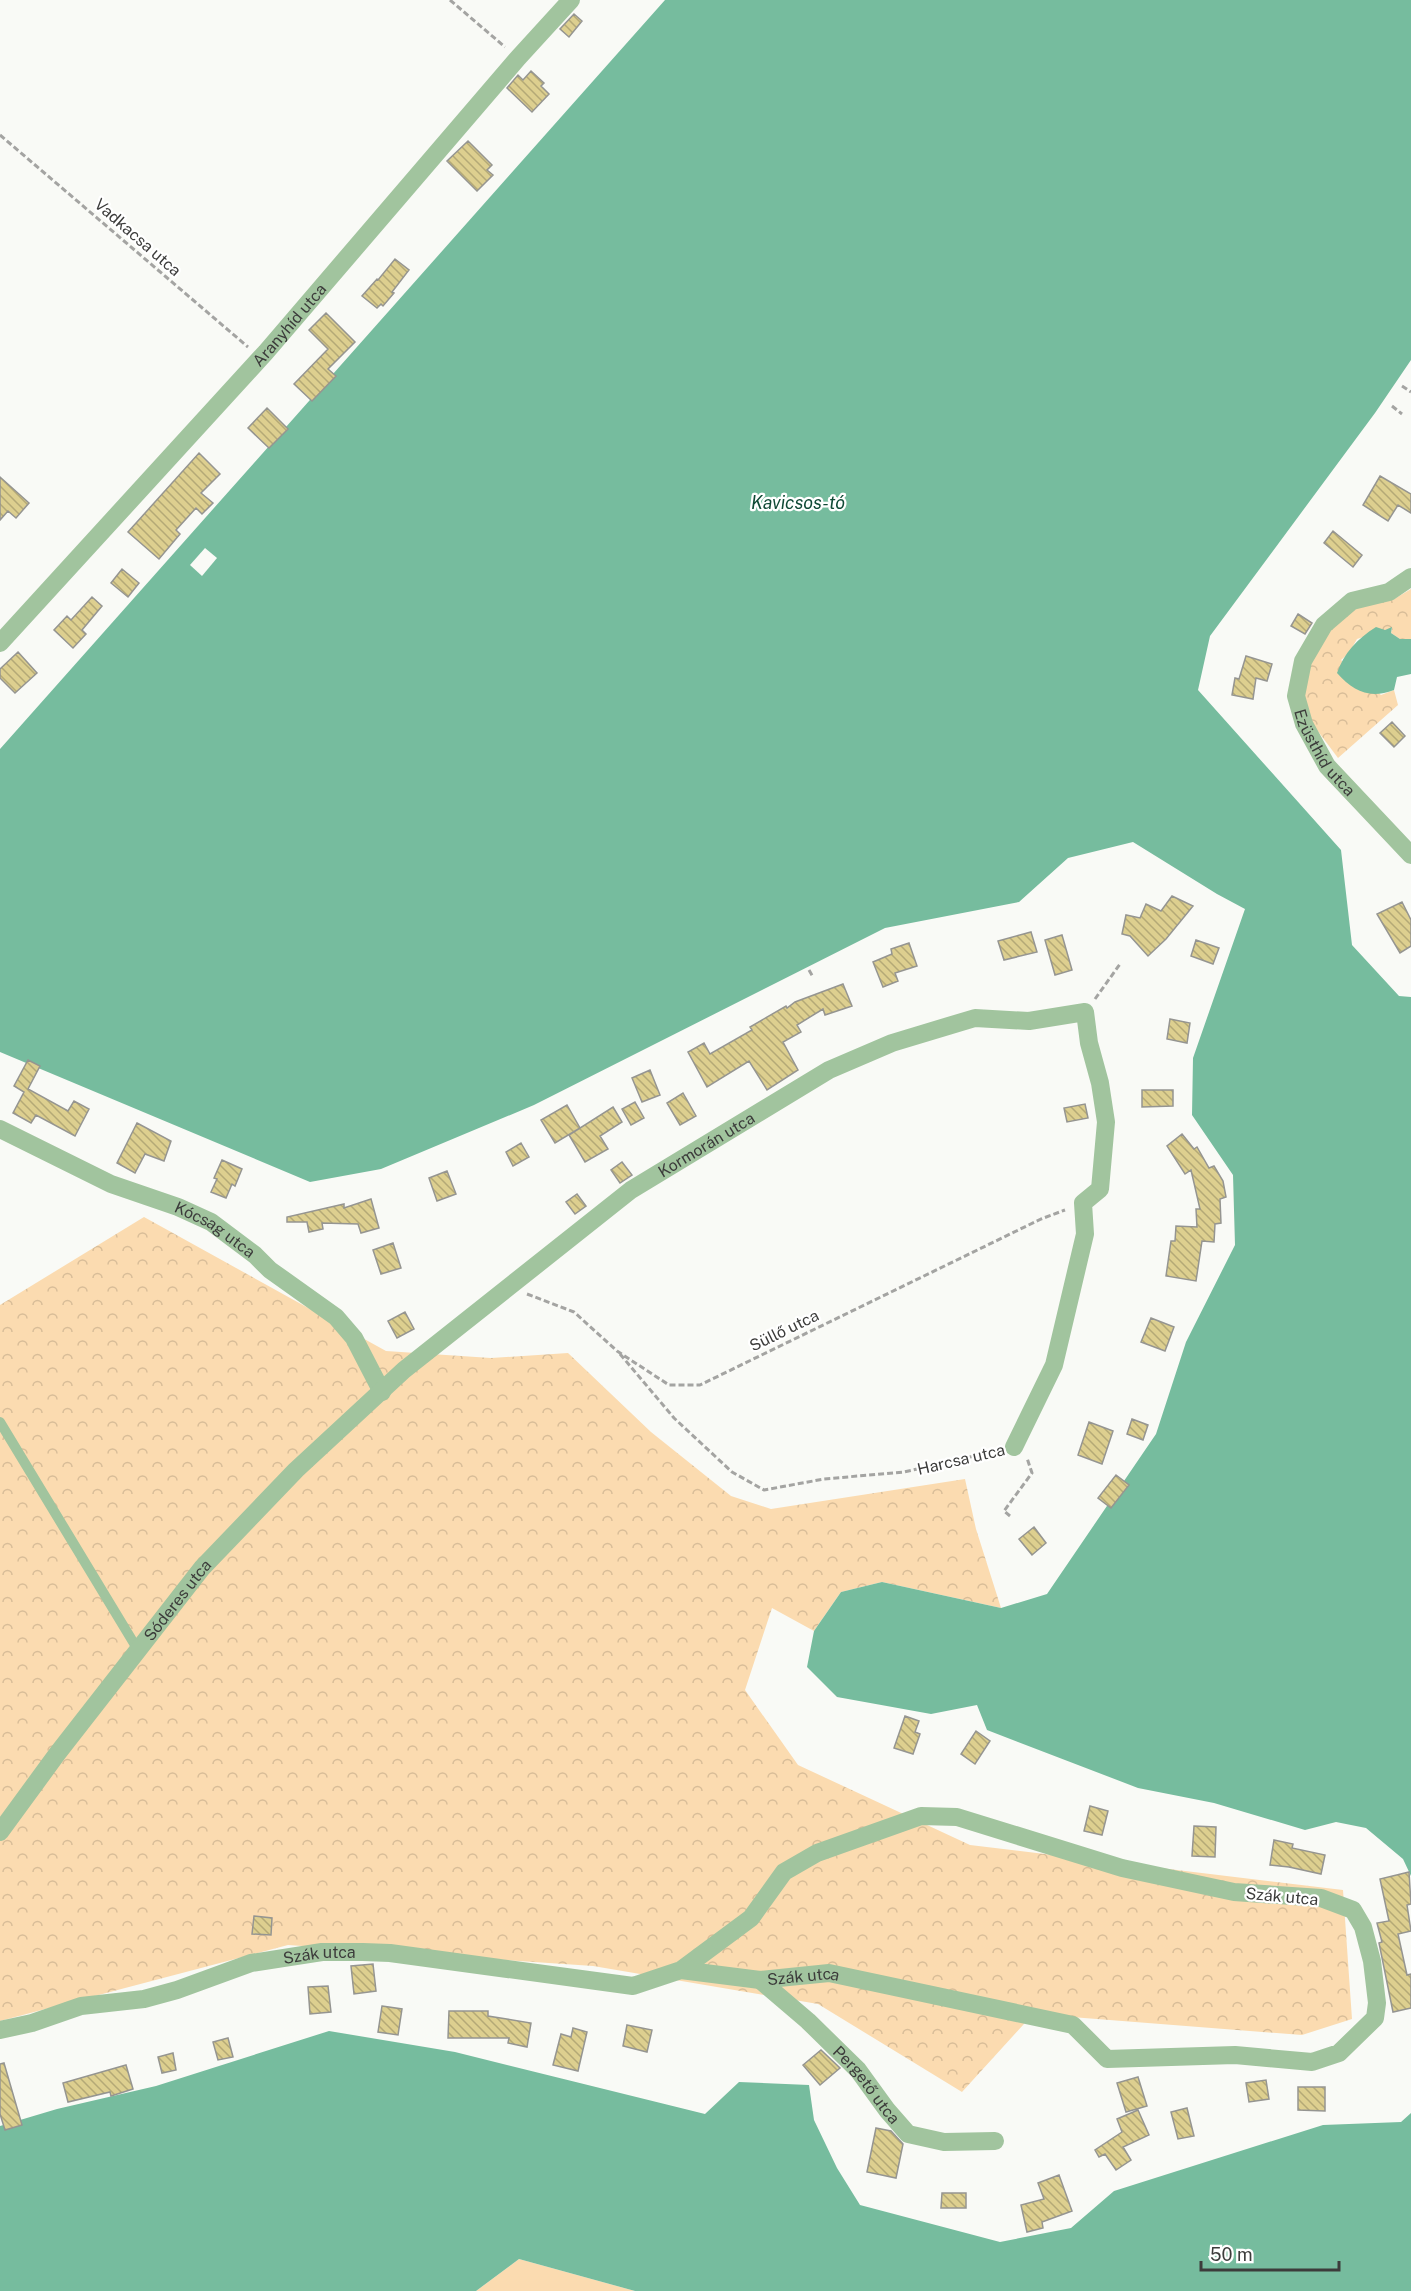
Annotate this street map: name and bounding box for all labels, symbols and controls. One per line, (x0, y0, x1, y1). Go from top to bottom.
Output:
street label: Vadkacsa utca (91, 195, 185, 280)
street label: Aranyhíd utca (249, 280, 330, 370)
water label: Kavicsos-tó (751, 492, 845, 513)
street label: Ezüsthíd utca (1290, 707, 1359, 800)
street label: Kormorán utca (655, 1108, 758, 1181)
street label: Kócsag utca (171, 1198, 259, 1262)
street label: Süllő utca (746, 1306, 822, 1355)
street label: Harcsa utca (915, 1440, 1007, 1479)
street label: Sóderes utca (140, 1556, 215, 1645)
street label: Szák utca (1245, 1884, 1319, 1909)
street label: Szák utca (282, 1943, 356, 1968)
street label: Szák utca (766, 1964, 841, 1989)
street label: Pergető utca (829, 2042, 904, 2128)
scale bar (1201, 2234, 1339, 2272)
text: 50 m (1210, 2244, 1253, 2265)

